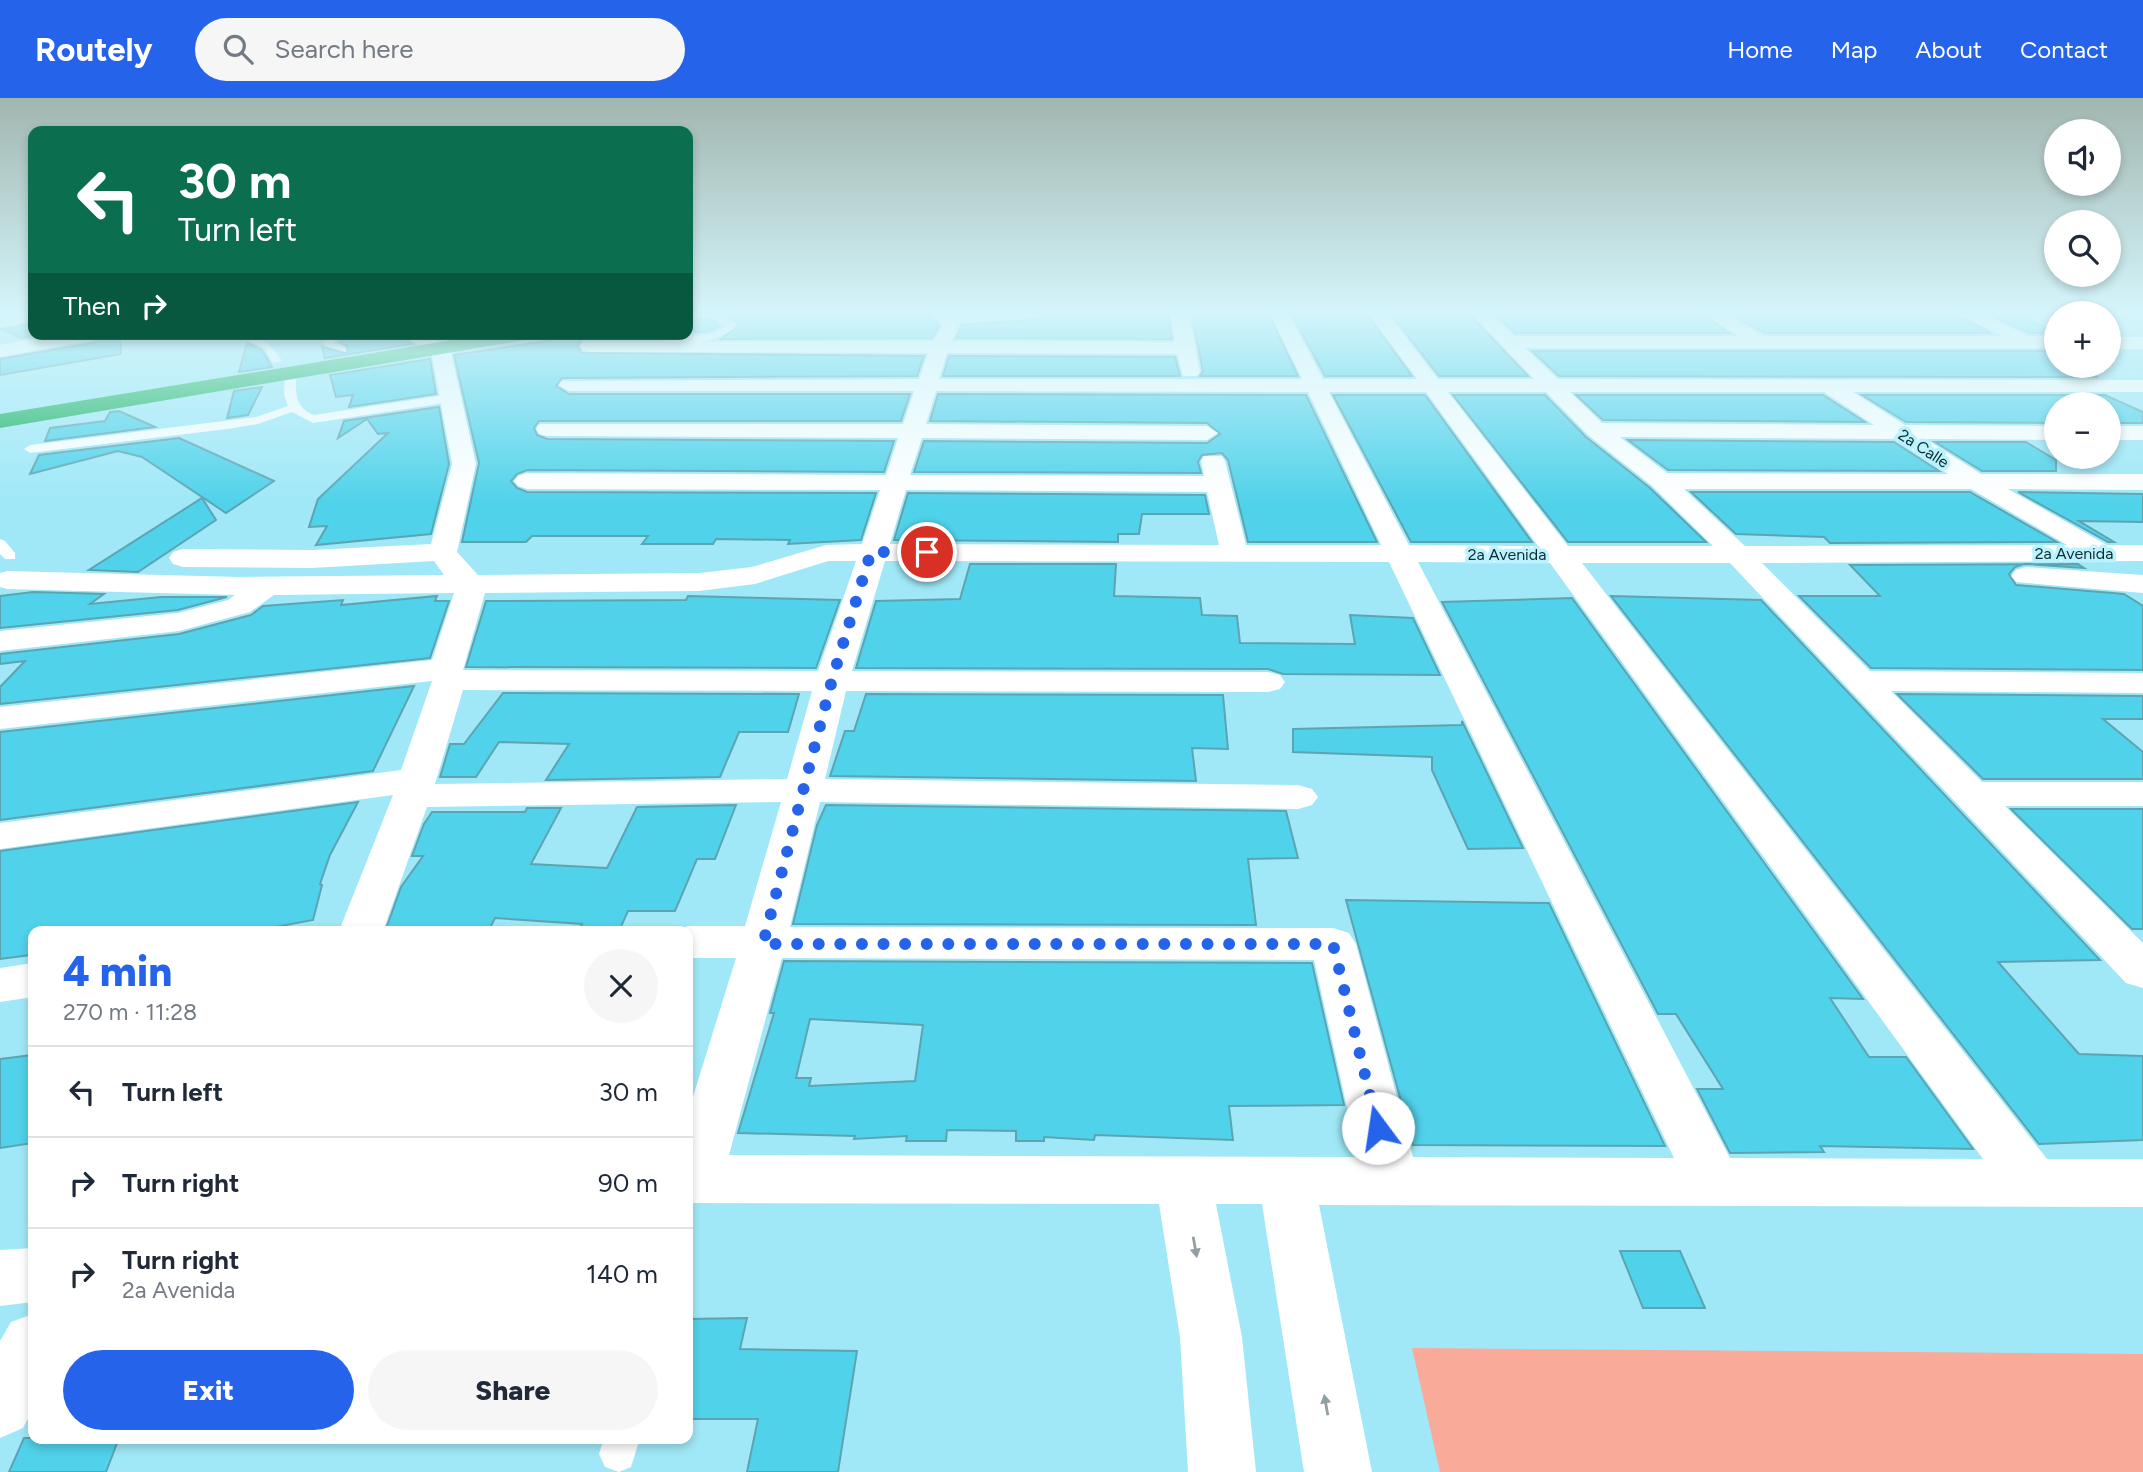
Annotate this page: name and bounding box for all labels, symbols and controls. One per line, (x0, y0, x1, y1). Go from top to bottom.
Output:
search box (195, 18, 685, 81)
text: Routely (35, 30, 153, 69)
icon: search (219, 30, 257, 68)
text: Search here (275, 33, 414, 65)
text: Home (1727, 35, 1793, 64)
text: Map (1831, 35, 1877, 64)
text: About (1915, 35, 1982, 64)
text: Contact (2020, 35, 2108, 64)
map controls (2044, 119, 2121, 469)
button: sound (2044, 119, 2121, 196)
text: 30 m (178, 151, 291, 210)
icon: left (63, 154, 154, 245)
button: search (2044, 210, 2121, 287)
text: Turn left (178, 211, 297, 249)
icon: right (135, 287, 173, 325)
text: Then (63, 290, 121, 322)
button: + (2044, 301, 2121, 378)
button: − (2044, 392, 2121, 469)
street label: 2a Calle (1895, 425, 1953, 472)
pin (897, 522, 957, 582)
icon: arrive (908, 533, 946, 571)
street label: 2a Avenida (2035, 544, 2113, 563)
street label: 2a Avenida (1468, 545, 1546, 564)
text: 4 min (63, 946, 172, 997)
button: close (584, 949, 658, 1023)
text: 270 m · 11:28 (63, 998, 197, 1026)
icon: left (63, 1073, 101, 1111)
text: Turn left (122, 1076, 223, 1108)
text: 30 m (599, 1076, 658, 1108)
position arrow (1341, 1091, 1415, 1165)
icon: right (63, 1164, 101, 1202)
text: Turn right (122, 1167, 239, 1199)
text: 90 m (598, 1167, 658, 1199)
one-way arrow (1190, 1236, 1201, 1258)
text: Turn right (122, 1244, 239, 1276)
icon: right (63, 1255, 101, 1293)
text: 140 m (586, 1258, 658, 1290)
text: 2a Avenida (122, 1276, 235, 1304)
button: Exit (63, 1350, 354, 1430)
button: Share (368, 1350, 658, 1430)
one-way arrow (1321, 1394, 1332, 1416)

